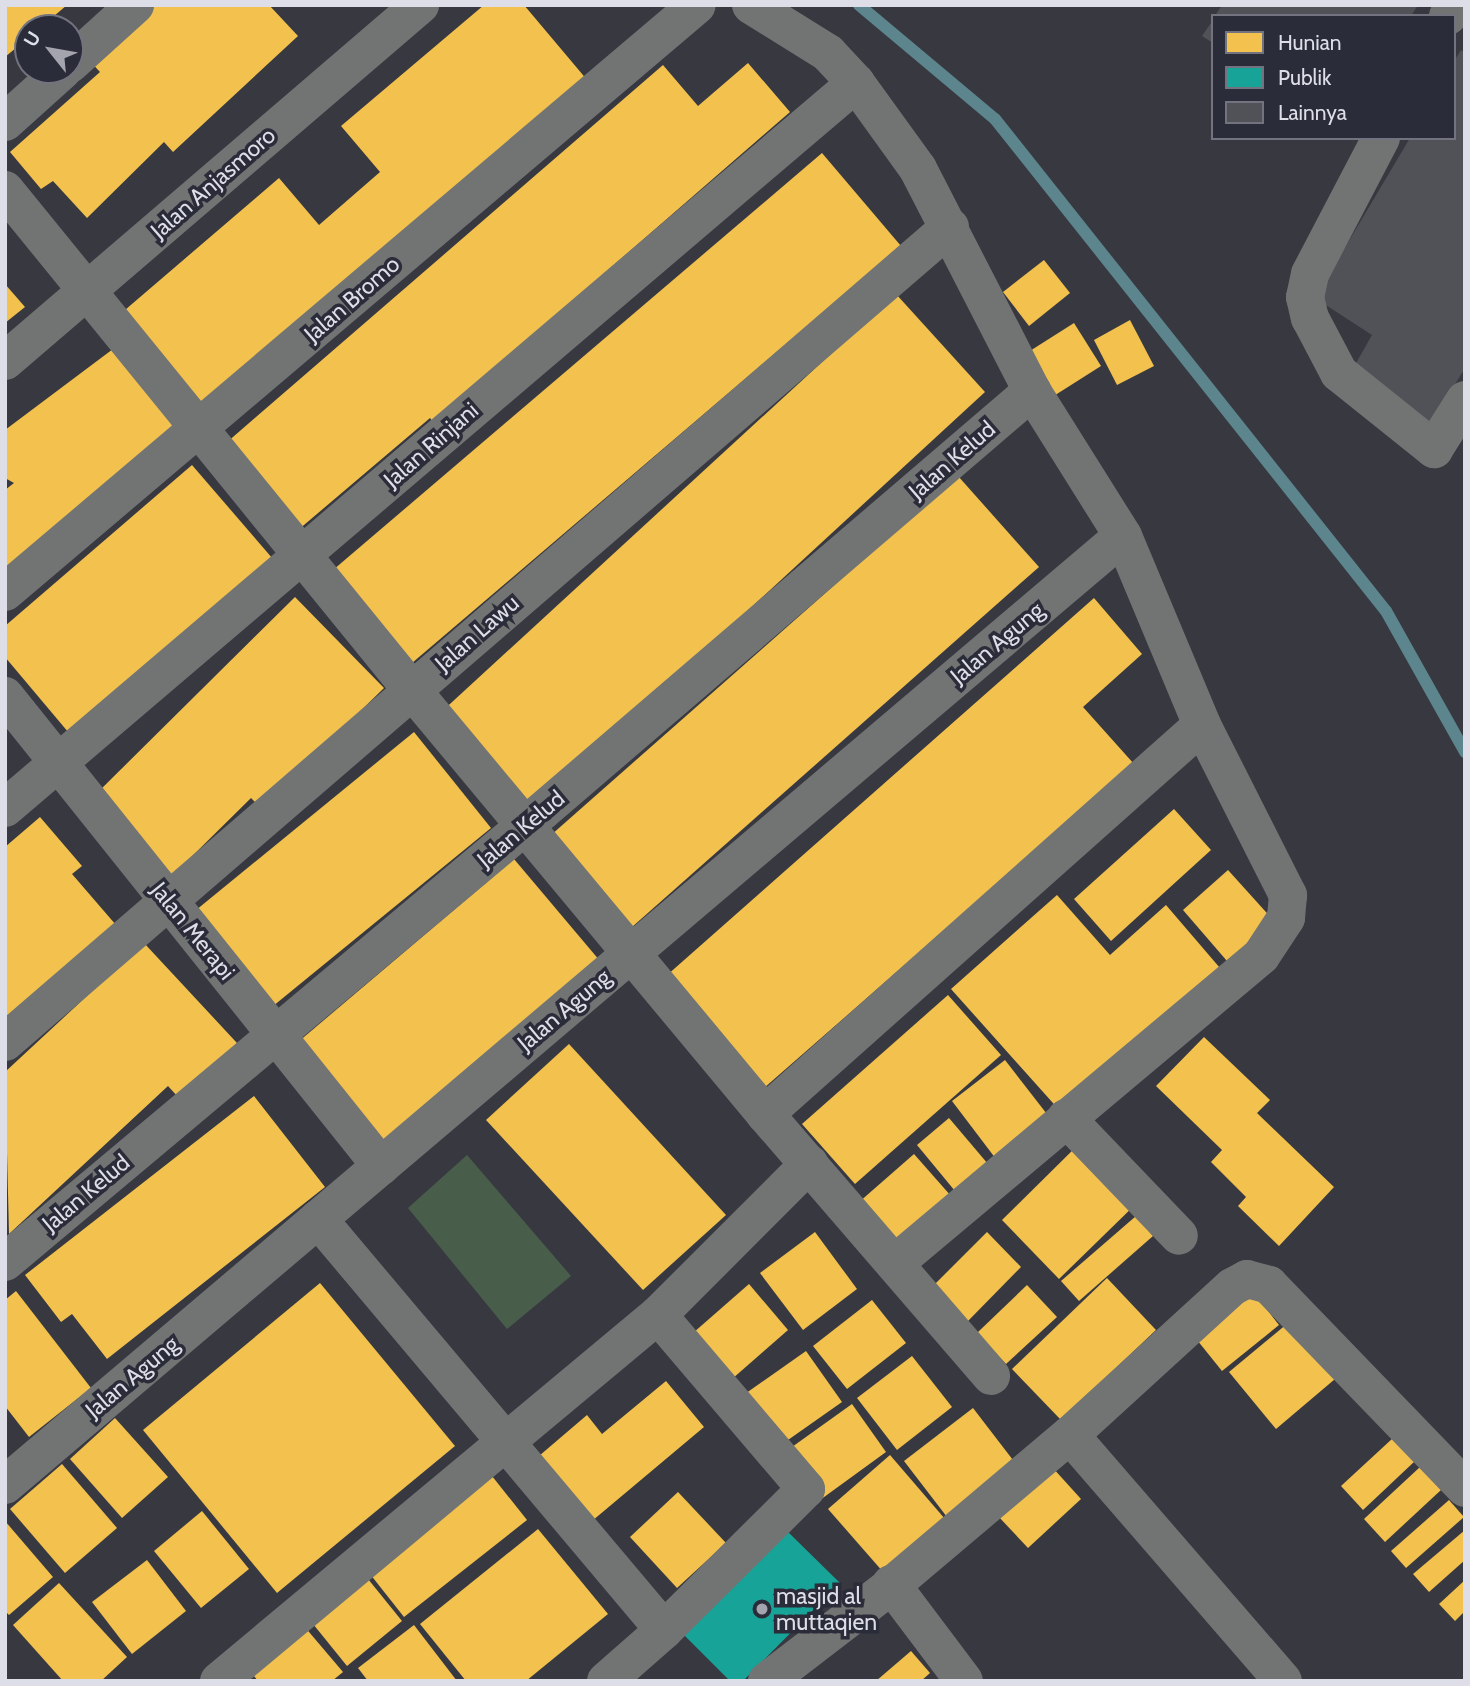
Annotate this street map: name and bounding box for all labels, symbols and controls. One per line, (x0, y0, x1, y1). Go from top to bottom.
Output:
north arrow (14, 14, 84, 84)
legend (1211, 14, 1456, 140)
text: U (19, 27, 46, 51)
text: Hunian (1278, 30, 1342, 55)
text: Publik (1278, 65, 1331, 90)
text: Lainnya (1278, 100, 1347, 125)
street label: Jalan Anjasmoro (145, 121, 281, 245)
street label: Jalan Bromo (299, 250, 405, 348)
street label: Jalan Rinjani (378, 396, 484, 494)
street label: Jalan Kelud (903, 415, 1001, 505)
street label: Jalan Lawu (429, 589, 525, 677)
street label: Jalan Agung (945, 596, 1049, 690)
street label: Jalan Kelud (472, 785, 570, 873)
street label: Jalan Merapi (145, 877, 241, 985)
street label: Jalan Agung (512, 963, 616, 1057)
street label: Jalan Kelud (37, 1149, 135, 1237)
street label: Jalan Agung (80, 1330, 184, 1424)
place label: masjid al muttaqien (776, 1582, 877, 1636)
marker: masjid al muttaqien (754, 1601, 770, 1617)

